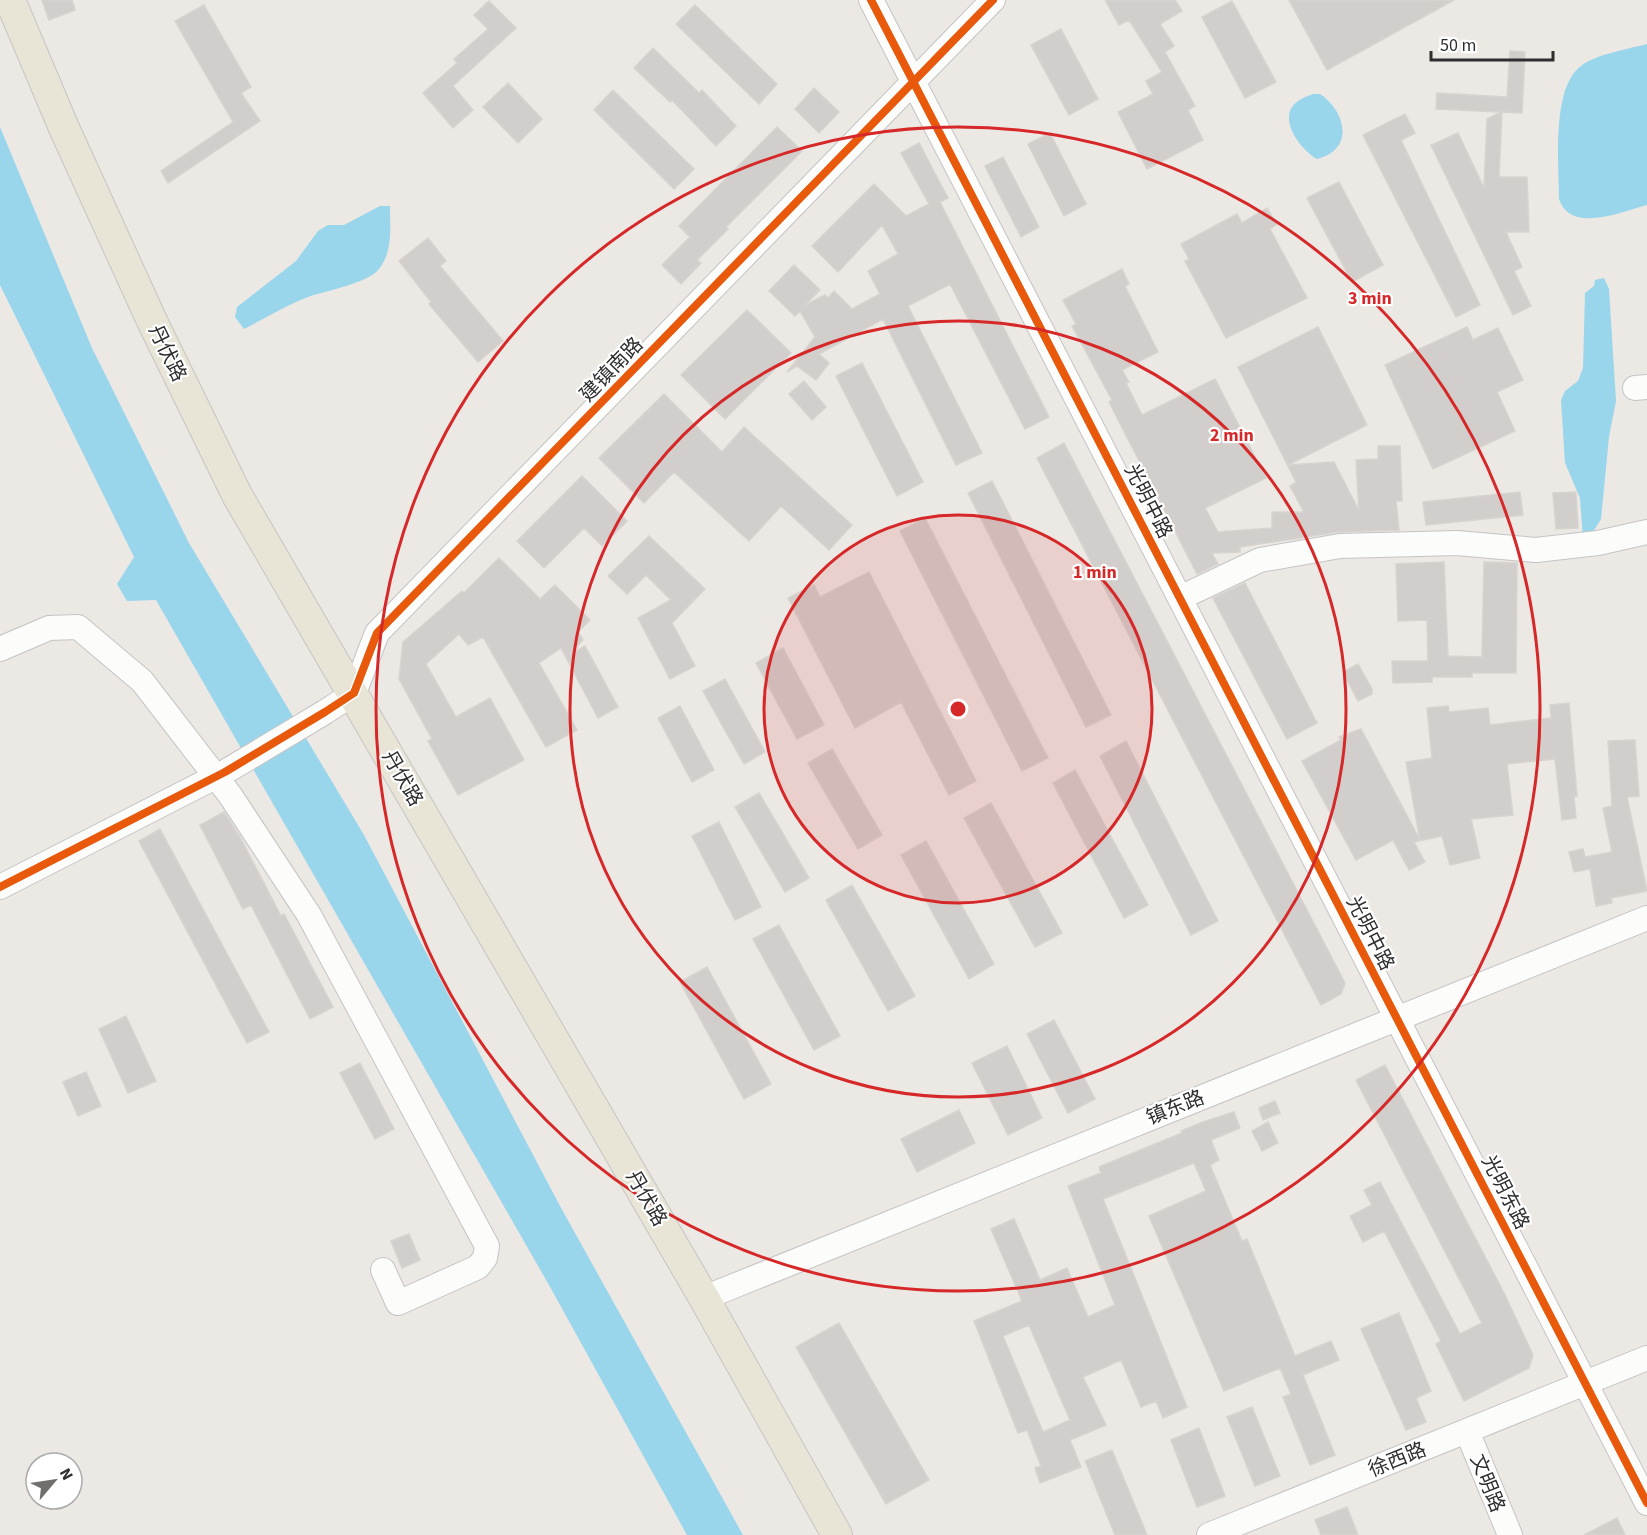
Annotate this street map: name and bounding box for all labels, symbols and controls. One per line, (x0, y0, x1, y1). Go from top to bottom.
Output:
scale bar (1431, 24, 1552, 62)
text: 50 m (1440, 33, 1476, 58)
text: 3 min (1348, 286, 1392, 311)
street label: 丹伏路 (141, 320, 193, 387)
street label: 建镇南路 (574, 331, 650, 408)
text: 2 min (1210, 423, 1254, 448)
street label: 光明中路 (1117, 459, 1179, 543)
text: 1 min (1073, 560, 1117, 585)
centre of rings (948, 699, 968, 719)
street label: 丹伏路 (375, 746, 429, 811)
street label: 光明中路 (1339, 891, 1401, 975)
street label: 镇东路 (1142, 1084, 1208, 1132)
street label: 光明东路 (1474, 1150, 1536, 1234)
street label: 丹伏路 (619, 1166, 673, 1231)
street label: 徐西路 (1364, 1436, 1430, 1484)
street label: 文明路 (1463, 1450, 1511, 1516)
north arrow (24, 1451, 84, 1511)
text: N (54, 1464, 78, 1484)

